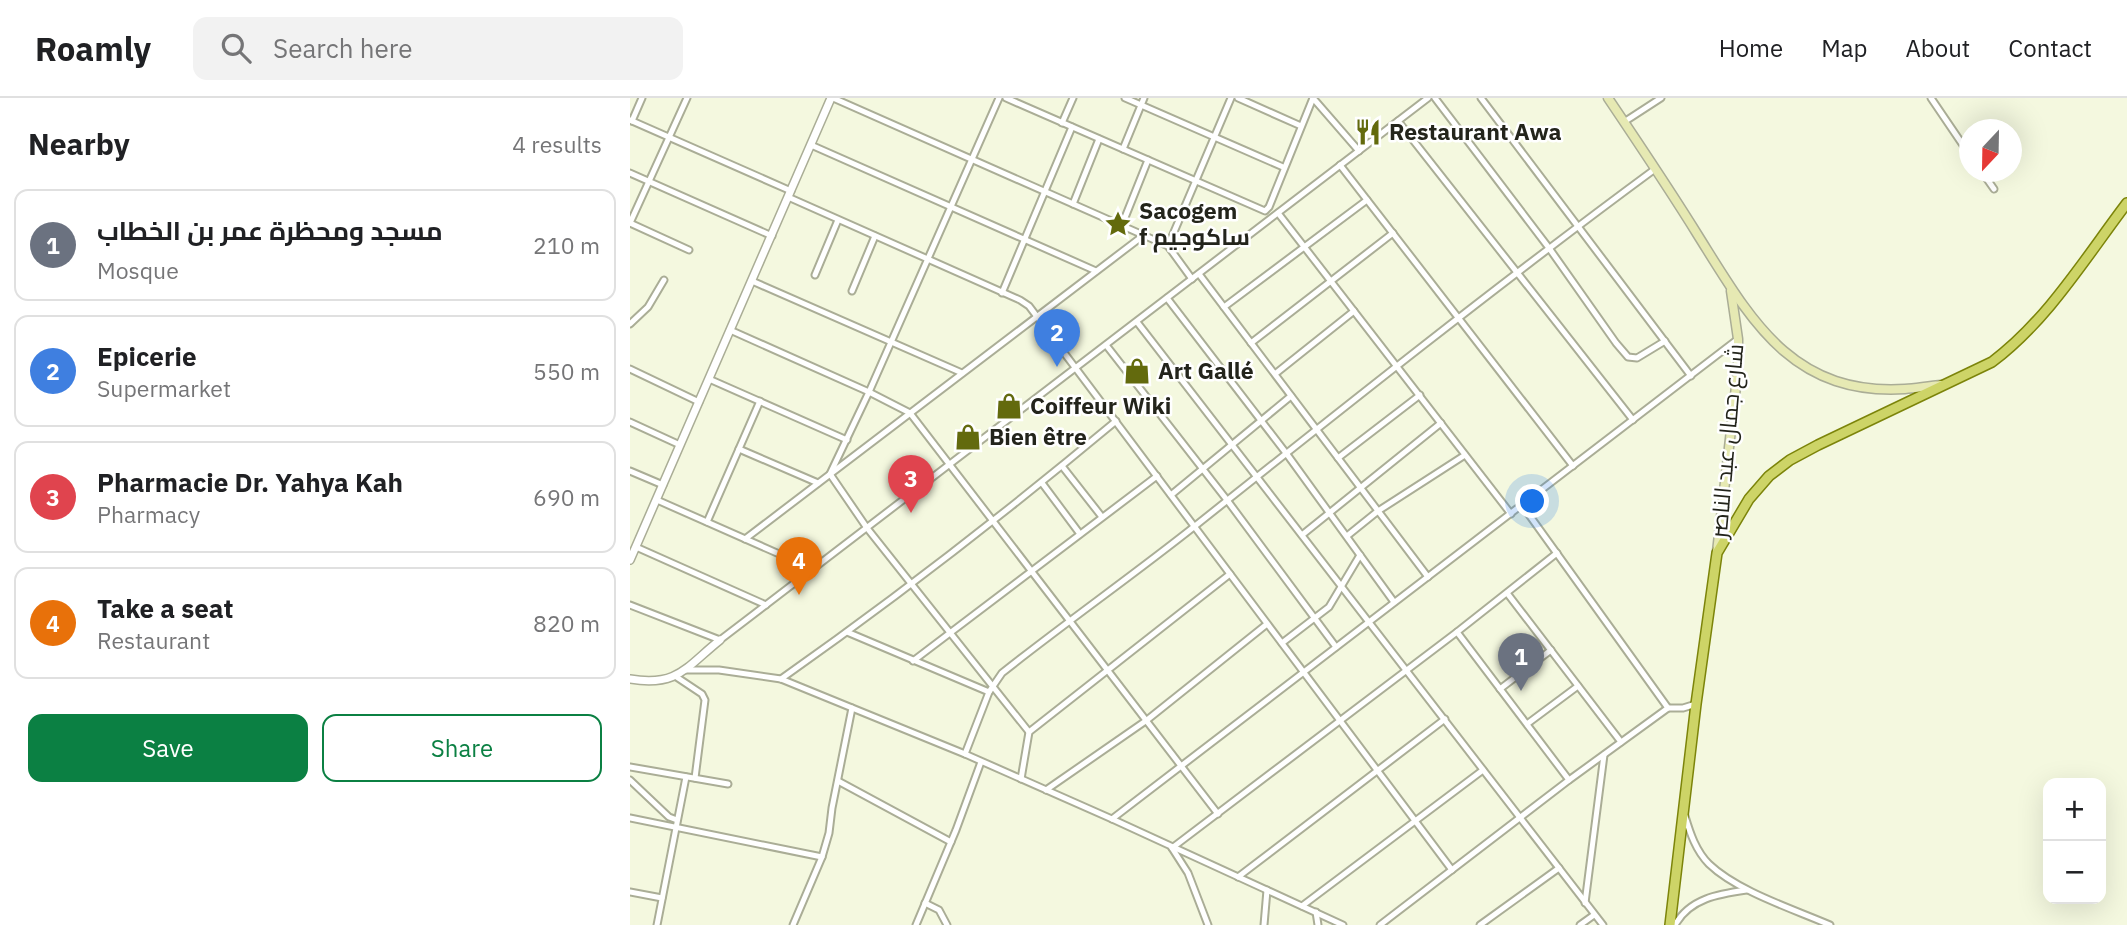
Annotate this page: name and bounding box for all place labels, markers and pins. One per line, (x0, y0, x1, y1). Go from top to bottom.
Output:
place label: Restaurant Awa (1389, 116, 1562, 146)
restaurant icon: Restaurant Awa (1353, 117, 1383, 147)
place label: Sacogem f ساكوجيم (1139, 195, 1250, 253)
place icon: Sacogem f ساكوجيم (1103, 209, 1133, 239)
pin: 2 (1034, 309, 1080, 367)
place label: Art Gallé (1158, 355, 1254, 385)
shop icon: Art Gallé (1122, 356, 1152, 386)
place label: Coiffeur Wiki (1030, 390, 1171, 420)
shop icon: Coiffeur Wiki (994, 391, 1024, 421)
place label: Bien être (989, 421, 1087, 451)
shop icon: Bien être (953, 422, 983, 452)
pin: 3 (888, 455, 934, 513)
pin: 4 (776, 537, 822, 595)
pin: 1 (1498, 633, 1544, 691)

